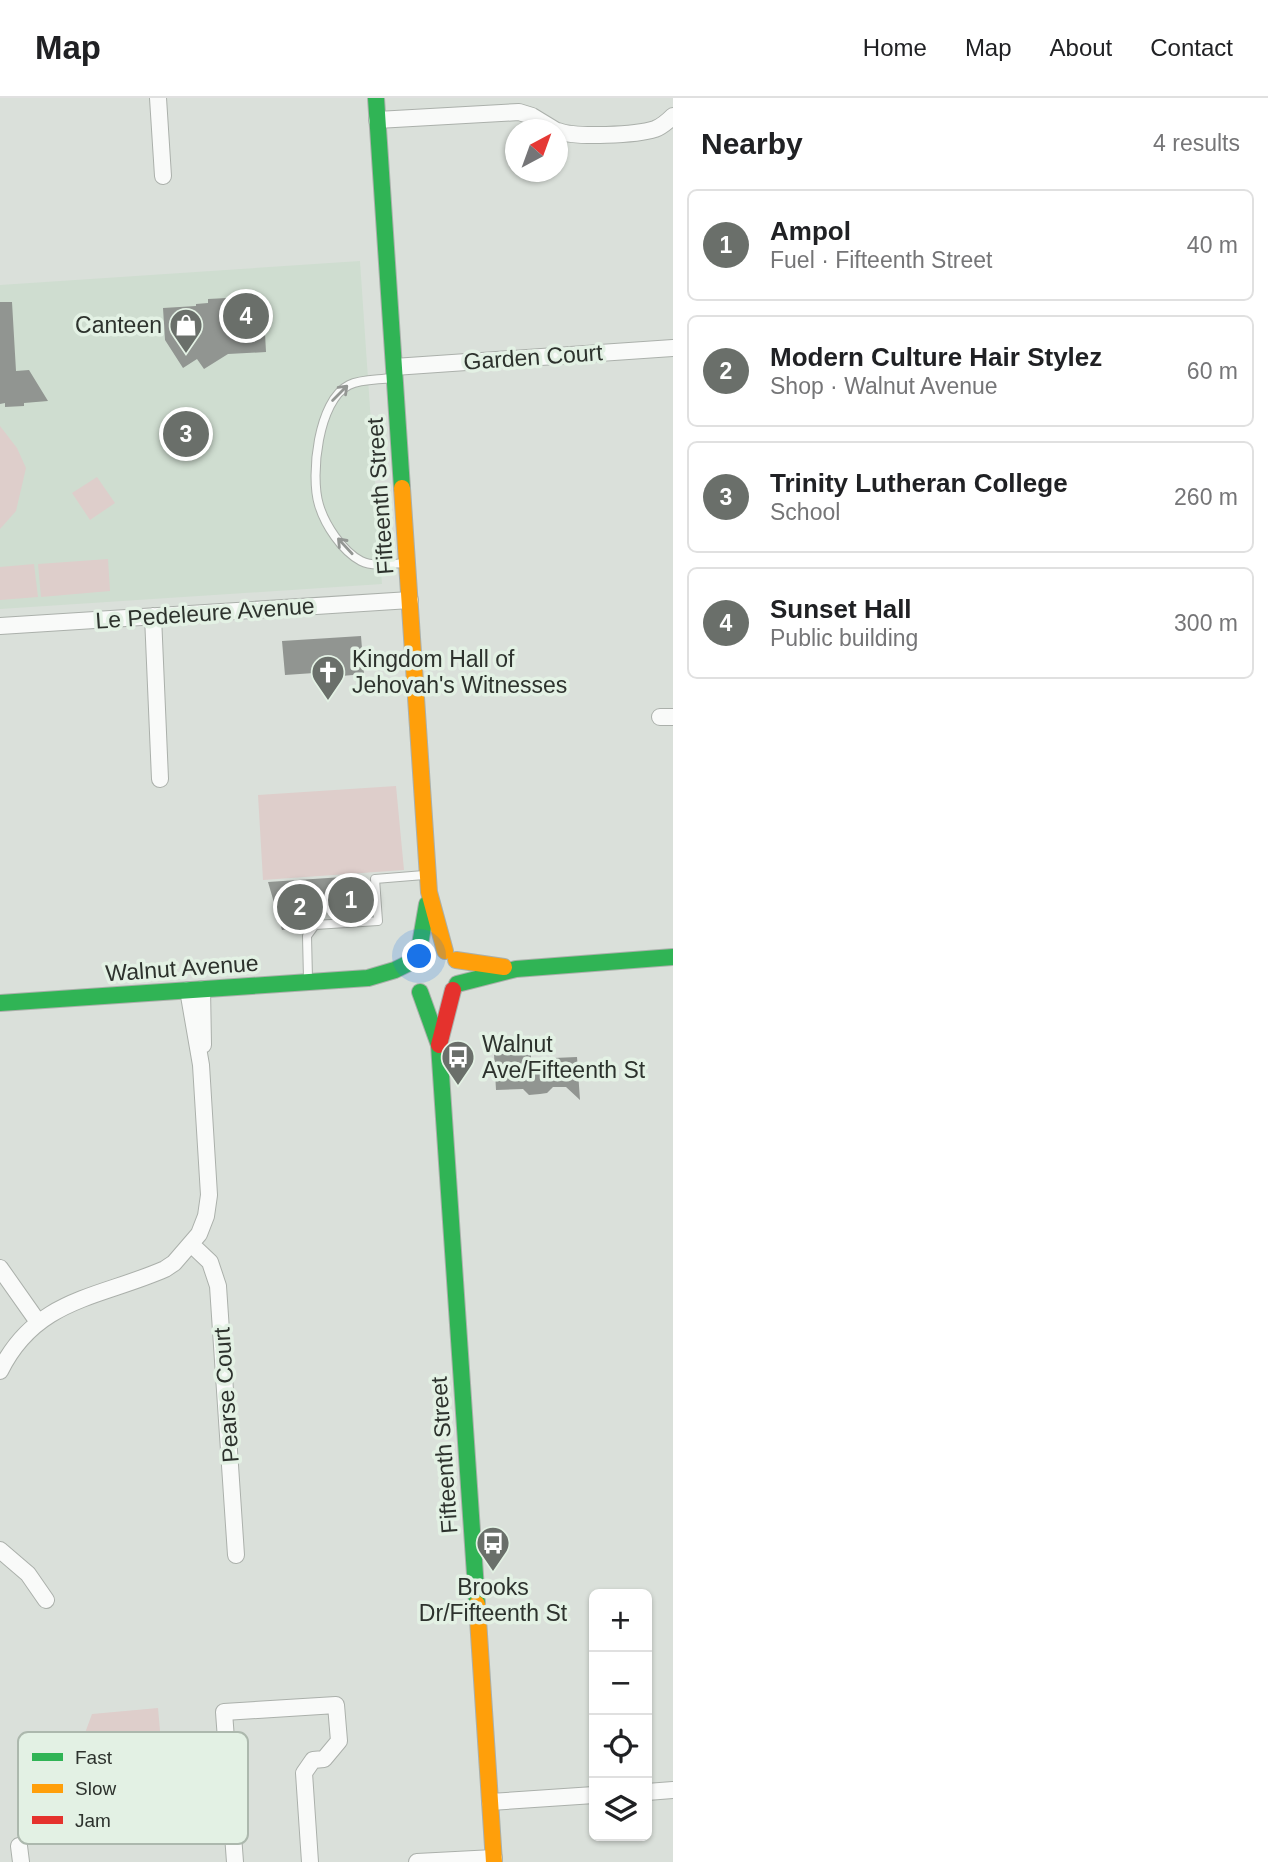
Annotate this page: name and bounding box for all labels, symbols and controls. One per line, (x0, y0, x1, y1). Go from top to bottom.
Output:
text: Map (35, 29, 101, 66)
text: Home (863, 34, 927, 61)
text: Map (965, 34, 1012, 61)
text: About (1050, 34, 1112, 61)
text: Contact (1150, 34, 1233, 61)
north arrow (505, 119, 568, 182)
text: Nearby (701, 127, 803, 160)
text: 4 results (1153, 130, 1240, 156)
text: Ampol (770, 216, 851, 246)
text: 1 (720, 232, 732, 258)
text: 40 m (1187, 232, 1238, 258)
text: Fuel · Fifteenth Street (770, 247, 992, 273)
pin: 4 (223, 290, 269, 342)
shop icon: Canteen (167, 306, 205, 355)
place label: Canteen (75, 312, 162, 338)
street label: Garden Court (463, 339, 604, 375)
text: Modern Culture Hair Stylez (770, 342, 1102, 372)
text: 2 (720, 358, 732, 384)
text: 60 m (1187, 358, 1238, 384)
text: Shop · Walnut Avenue (770, 373, 998, 399)
one-way arrow (331, 385, 348, 402)
pin: 3 (163, 408, 209, 460)
street label: Fifteenth Street (362, 416, 398, 575)
text: Trinity Lutheran College (770, 468, 1068, 498)
text: 3 (720, 484, 732, 510)
text: 260 m (1174, 484, 1238, 510)
text: School (770, 499, 840, 525)
one-way arrow (337, 537, 353, 555)
street label: Le Pedeleure Avenue (95, 592, 315, 634)
text: Sunset Hall (770, 594, 912, 624)
text: 4 (720, 610, 732, 636)
text: 300 m (1174, 610, 1238, 636)
text: Public building (770, 625, 918, 651)
place label: Kingdom Hall of Jehovah's Witnesses (352, 646, 567, 698)
church icon: Kingdom Hall of Jehovah's Witnesses (309, 653, 347, 702)
pin: 1 (328, 874, 374, 926)
pin: 2 (277, 881, 323, 933)
your location (402, 939, 436, 973)
street label: Walnut Avenue (105, 950, 259, 986)
place label: Walnut Ave/Fifteenth St (482, 1031, 646, 1083)
bus stop icon: Walnut Ave/Fifteenth St (439, 1038, 477, 1087)
street label: Pearse Court (208, 1326, 244, 1463)
street label: Fifteenth Street (426, 1375, 462, 1534)
bus stop icon: Brooks Dr/Fifteenth St (474, 1524, 512, 1573)
place label: Brooks Dr/Fifteenth St (419, 1574, 568, 1626)
map controls (589, 1589, 652, 1841)
button: + (589, 1589, 652, 1652)
button: − (589, 1652, 652, 1715)
button: locate (589, 1715, 652, 1778)
legend (18, 1732, 248, 1844)
text: Fast (75, 1747, 113, 1768)
text: Slow (75, 1778, 116, 1799)
button: layers (589, 1778, 652, 1841)
text: Jam (75, 1810, 111, 1831)

